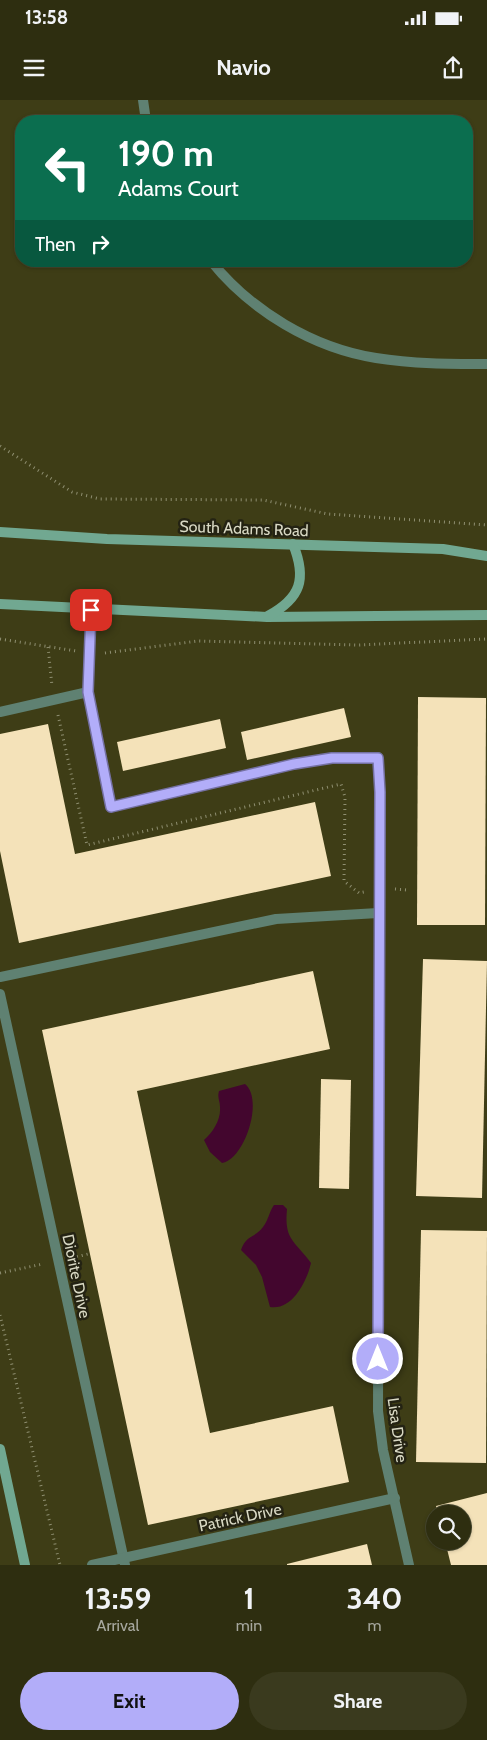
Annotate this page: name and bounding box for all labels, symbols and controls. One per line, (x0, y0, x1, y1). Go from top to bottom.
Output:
text: 13:58 (25, 6, 68, 29)
icon: menu (20, 54, 48, 82)
text: Navio (216, 54, 271, 81)
icon: share (439, 54, 467, 82)
text: 190 m (118, 132, 214, 175)
icon: left (35, 135, 100, 200)
text: Adams Court (118, 175, 239, 202)
icon: right (86, 230, 114, 258)
text: Then (35, 233, 76, 256)
street label: South Adams Road (179, 517, 309, 540)
pin (70, 589, 112, 631)
icon: arrive (77, 596, 105, 624)
street label: Diorite Drive (58, 1232, 95, 1320)
position arrow (351, 1332, 403, 1384)
street label: Lisa Drive (384, 1396, 411, 1464)
street label: Patrick Drive (197, 1499, 283, 1536)
map controls (426, 1505, 471, 1550)
button: search (426, 1505, 471, 1550)
text: 13:59 (84, 1580, 151, 1617)
text: 1 (243, 1580, 254, 1617)
text: 340 (347, 1580, 403, 1617)
text: Arrival (97, 1616, 139, 1635)
text: min (236, 1616, 262, 1635)
text: m (368, 1616, 382, 1635)
button: Exit (20, 1672, 239, 1730)
button: Share (249, 1672, 467, 1730)

